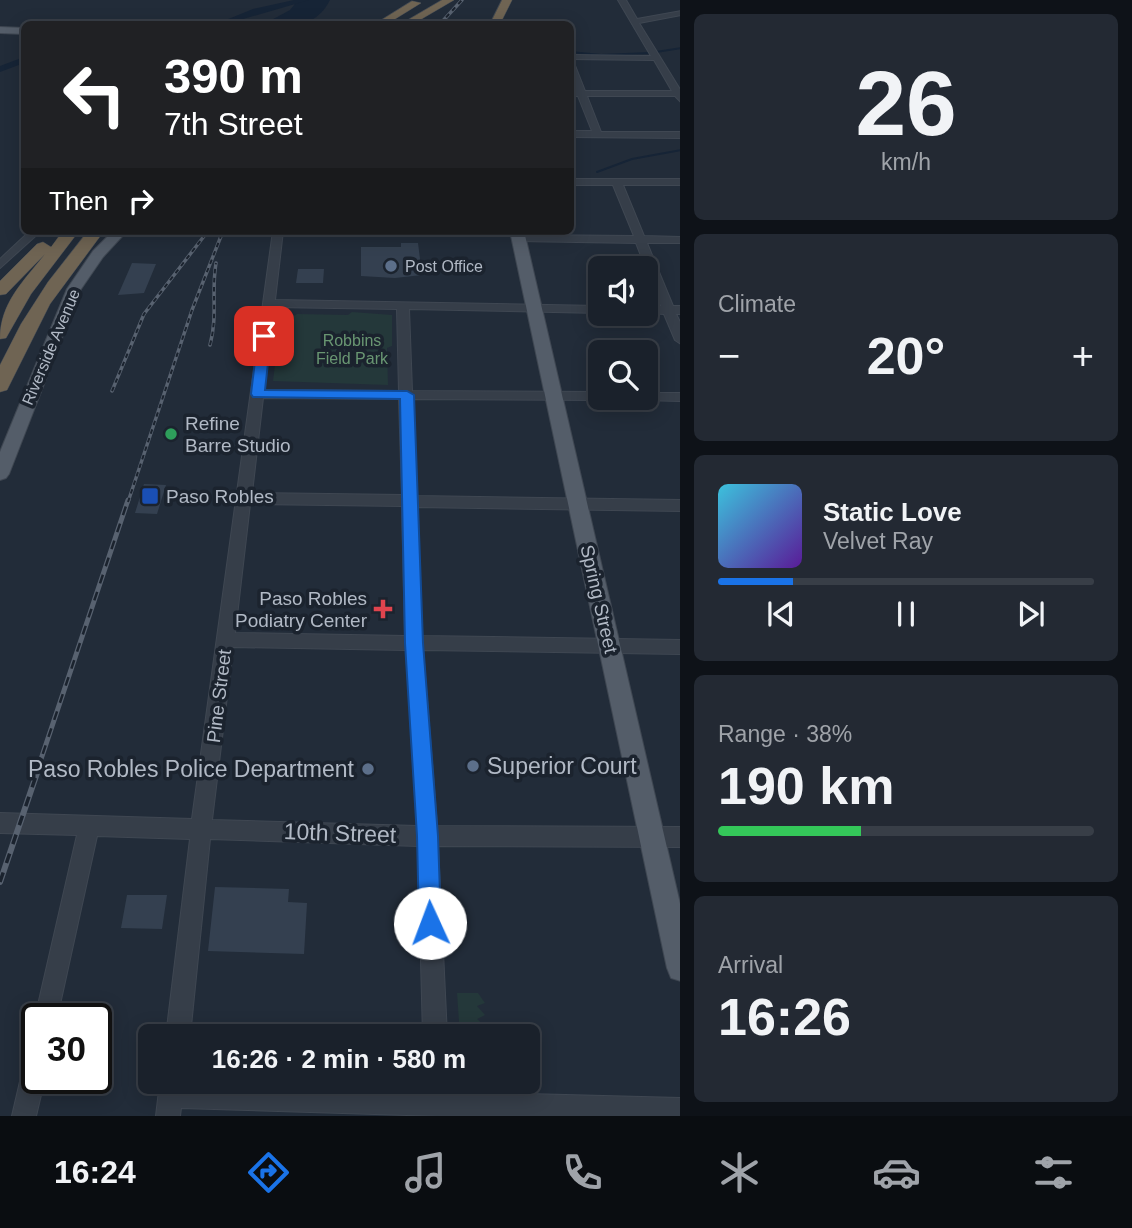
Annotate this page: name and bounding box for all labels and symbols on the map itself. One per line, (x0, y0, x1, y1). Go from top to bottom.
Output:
marker: Post Office (383, 258, 399, 274)
place label: Post Office (405, 258, 483, 275)
street label: Riverside Avenue (19, 286, 83, 408)
pin (234, 306, 294, 366)
park label: Robbins Field Park (316, 332, 389, 367)
place label: Refine Barre Studio (185, 413, 291, 456)
marker: Refine Barre Studio (163, 426, 179, 442)
marker: Paso Robles (140, 486, 160, 506)
place label: Paso Robles (166, 486, 274, 507)
street label: Spring Street (576, 543, 622, 656)
place label: Paso Robles Podiatry Center (235, 588, 368, 631)
marker: Paso Robles Podiatry Center (373, 599, 393, 619)
street label: Pine Street (203, 647, 235, 744)
place label: Superior Court (487, 753, 637, 779)
place label: Paso Robles Police Department (28, 756, 355, 782)
marker: Superior Court (465, 758, 481, 774)
marker: Paso Robles Police Department (360, 761, 376, 777)
street label: 10th Street (283, 818, 397, 848)
position arrow (393, 886, 467, 960)
speed limit sign: 30 (21, 1003, 112, 1094)

